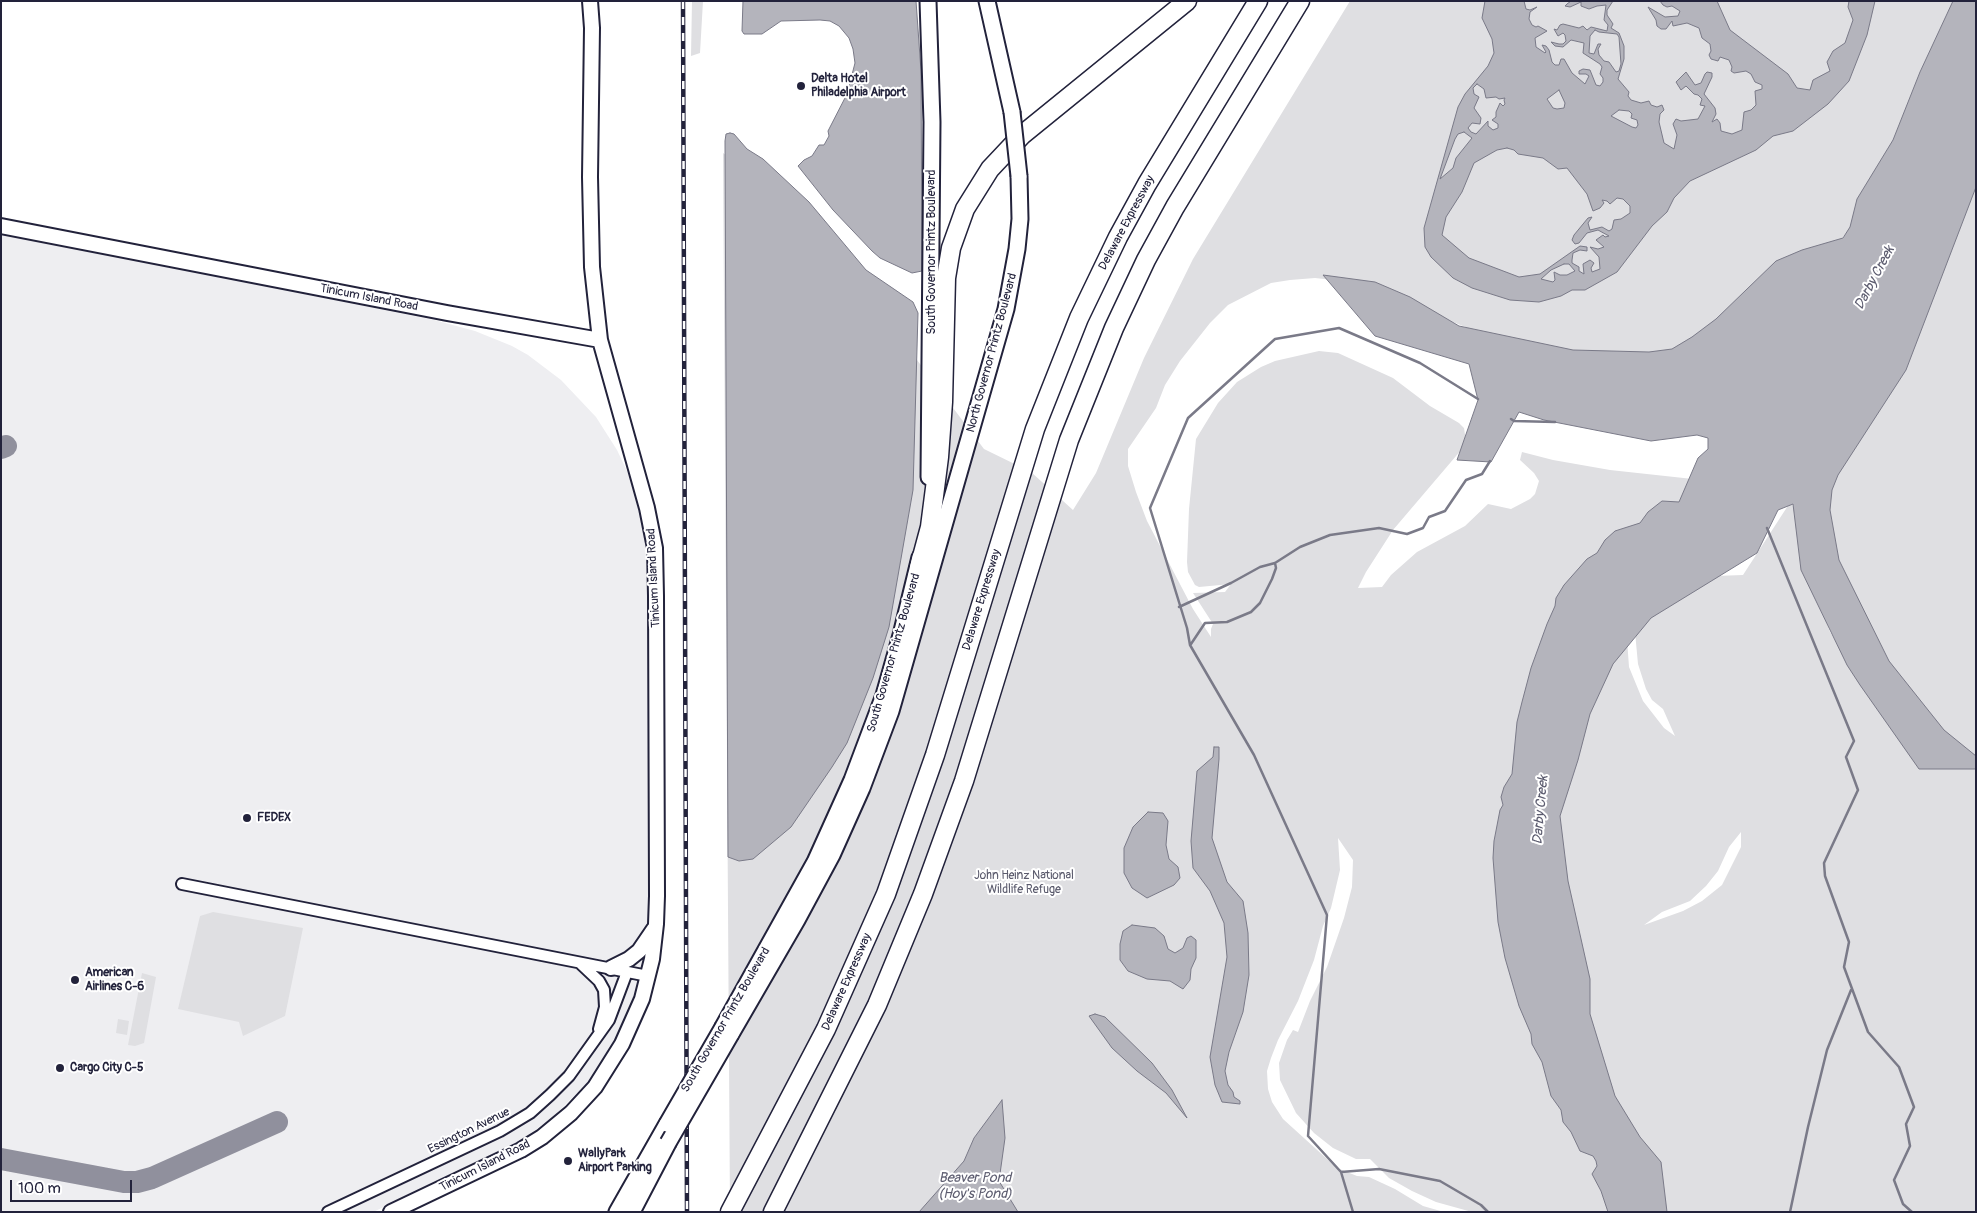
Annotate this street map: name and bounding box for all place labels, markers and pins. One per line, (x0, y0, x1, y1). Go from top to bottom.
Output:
place label: Delta Hotel Philadelphia Airport (811, 72, 906, 100)
marker: Delta Hotel Philadelphia Airport (795, 80, 807, 92)
place label: FEDEX (257, 811, 291, 825)
marker: FEDEX (241, 812, 253, 824)
place label: American Airlines C-6 (85, 966, 144, 994)
marker: American Airlines C-6 (69, 974, 81, 986)
place label: Cargo City C-5 (70, 1061, 143, 1075)
marker: Cargo City C-5 (54, 1062, 66, 1074)
place label: WallyPark Airport Parking (578, 1147, 652, 1175)
marker: WallyPark Airport Parking (562, 1155, 574, 1167)

